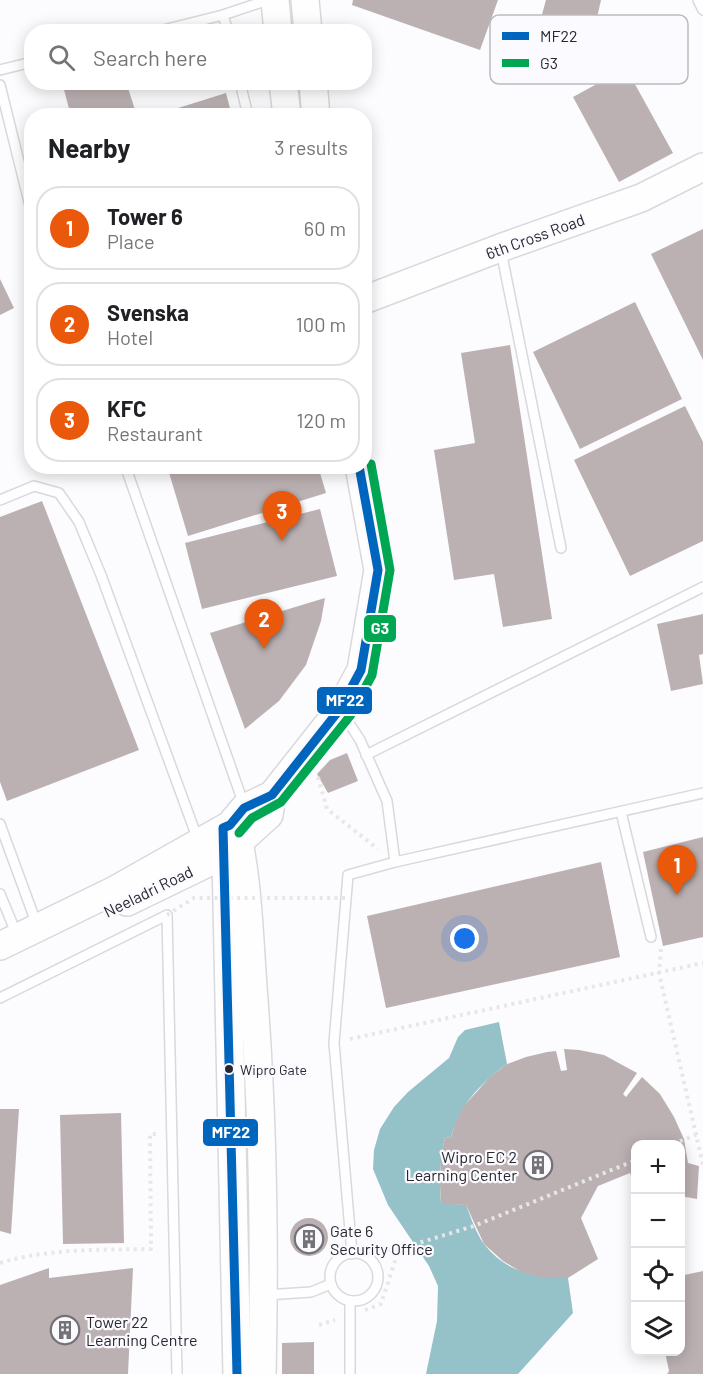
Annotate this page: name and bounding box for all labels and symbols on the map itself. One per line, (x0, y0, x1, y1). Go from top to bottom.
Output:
legend (490, 15, 688, 84)
text: MF22 (540, 26, 578, 45)
text: G3 (540, 53, 558, 72)
street label: 6th Cross Road (483, 209, 587, 263)
pin: 3 (262, 492, 302, 541)
pin: 2 (244, 600, 284, 649)
line badge: G3 (363, 614, 397, 643)
text: G3 (371, 618, 389, 637)
line badge: MF22 (316, 686, 373, 715)
text: MF22 (326, 690, 364, 709)
pin: 1 (658, 846, 696, 895)
street label: Neeladri Road (100, 861, 196, 921)
your location (450, 924, 479, 953)
place label: Wipro Gate (240, 1061, 307, 1078)
marker: Wipro Gate (223, 1063, 235, 1075)
line badge: MF22 (202, 1118, 259, 1147)
text: MF22 (212, 1122, 250, 1141)
place label: Wipro EC 2 Learning Center (406, 1147, 517, 1184)
building icon: Wipro EC 2 Learning Center (522, 1149, 554, 1181)
place label: Gate 6 Security Office (330, 1221, 433, 1258)
building icon: Gate 6 Security Office (293, 1223, 325, 1255)
place label: Tower 22 Learning Centre (86, 1312, 198, 1349)
building icon: Tower 22 Learning Centre (49, 1314, 81, 1346)

